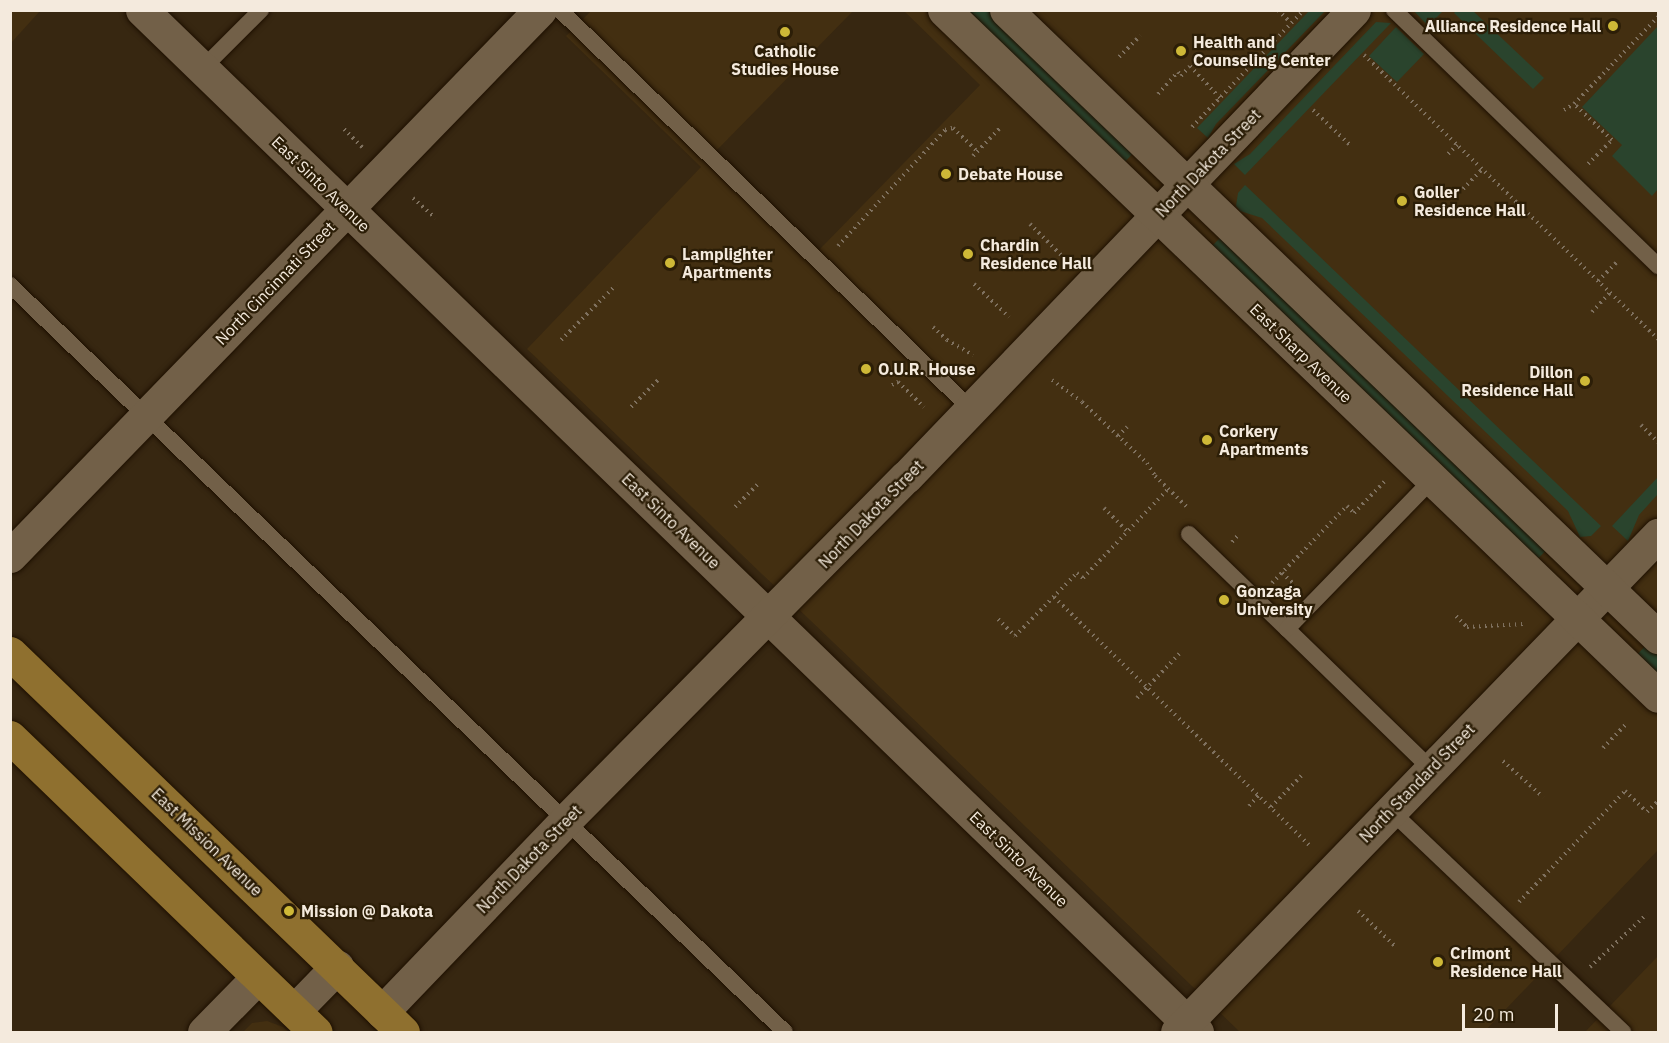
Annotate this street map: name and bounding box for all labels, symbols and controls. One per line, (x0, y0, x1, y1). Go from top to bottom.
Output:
place label: Alliance Residence Hall (1425, 16, 1601, 36)
marker: Alliance Residence Hall (1606, 19, 1620, 33)
marker: Catholic Studies House (778, 25, 792, 39)
place label: Health and Counseling Center (1193, 32, 1331, 70)
place label: Catholic Studies House (731, 41, 839, 79)
marker: Health and Counseling Center (1174, 44, 1188, 58)
street label: North Dakota Street (1151, 105, 1265, 221)
street label: East Sinto Avenue (268, 132, 374, 236)
place label: Debate House (958, 164, 1063, 184)
marker: Debate House (939, 167, 953, 181)
place label: Goller Residence Hall (1414, 182, 1526, 220)
marker: Goller Residence Hall (1395, 194, 1409, 208)
street label: North Cincinnati Street (211, 217, 339, 349)
place label: Chardin Residence Hall (980, 235, 1092, 273)
place label: Lamplighter Apartments (682, 244, 773, 282)
marker: Chardin Residence Hall (961, 247, 975, 261)
marker: Lamplighter Apartments (663, 256, 677, 270)
street label: East Sharp Avenue (1246, 299, 1356, 407)
place label: O.U.R. House (878, 359, 975, 379)
marker: O.U.R. House (859, 362, 873, 376)
place label: Dillon Residence Hall (1461, 362, 1573, 400)
marker: Dillon Residence Hall (1578, 374, 1592, 388)
place label: Corkery Apartments (1219, 421, 1308, 459)
marker: Corkery Apartments (1200, 433, 1214, 447)
street label: North Dakota Street (814, 456, 928, 572)
street label: East Sinto Avenue (618, 469, 724, 573)
place label: Gonzaga University (1236, 581, 1312, 619)
marker: Gonzaga University (1217, 593, 1231, 607)
street label: North Standard Street (1355, 720, 1479, 846)
street label: East Mission Avenue (148, 784, 266, 900)
street label: North Dakota Street (472, 801, 586, 917)
street label: East Sinto Avenue (966, 807, 1072, 911)
place label: Mission @ Dakota (301, 901, 433, 921)
marker: Mission @ Dakota (282, 904, 296, 918)
place label: Crimont Residence Hall (1450, 943, 1562, 981)
marker: Crimont Residence Hall (1431, 955, 1445, 969)
scale bar (1465, 992, 1561, 1030)
text: 20 m (1473, 1003, 1515, 1026)

